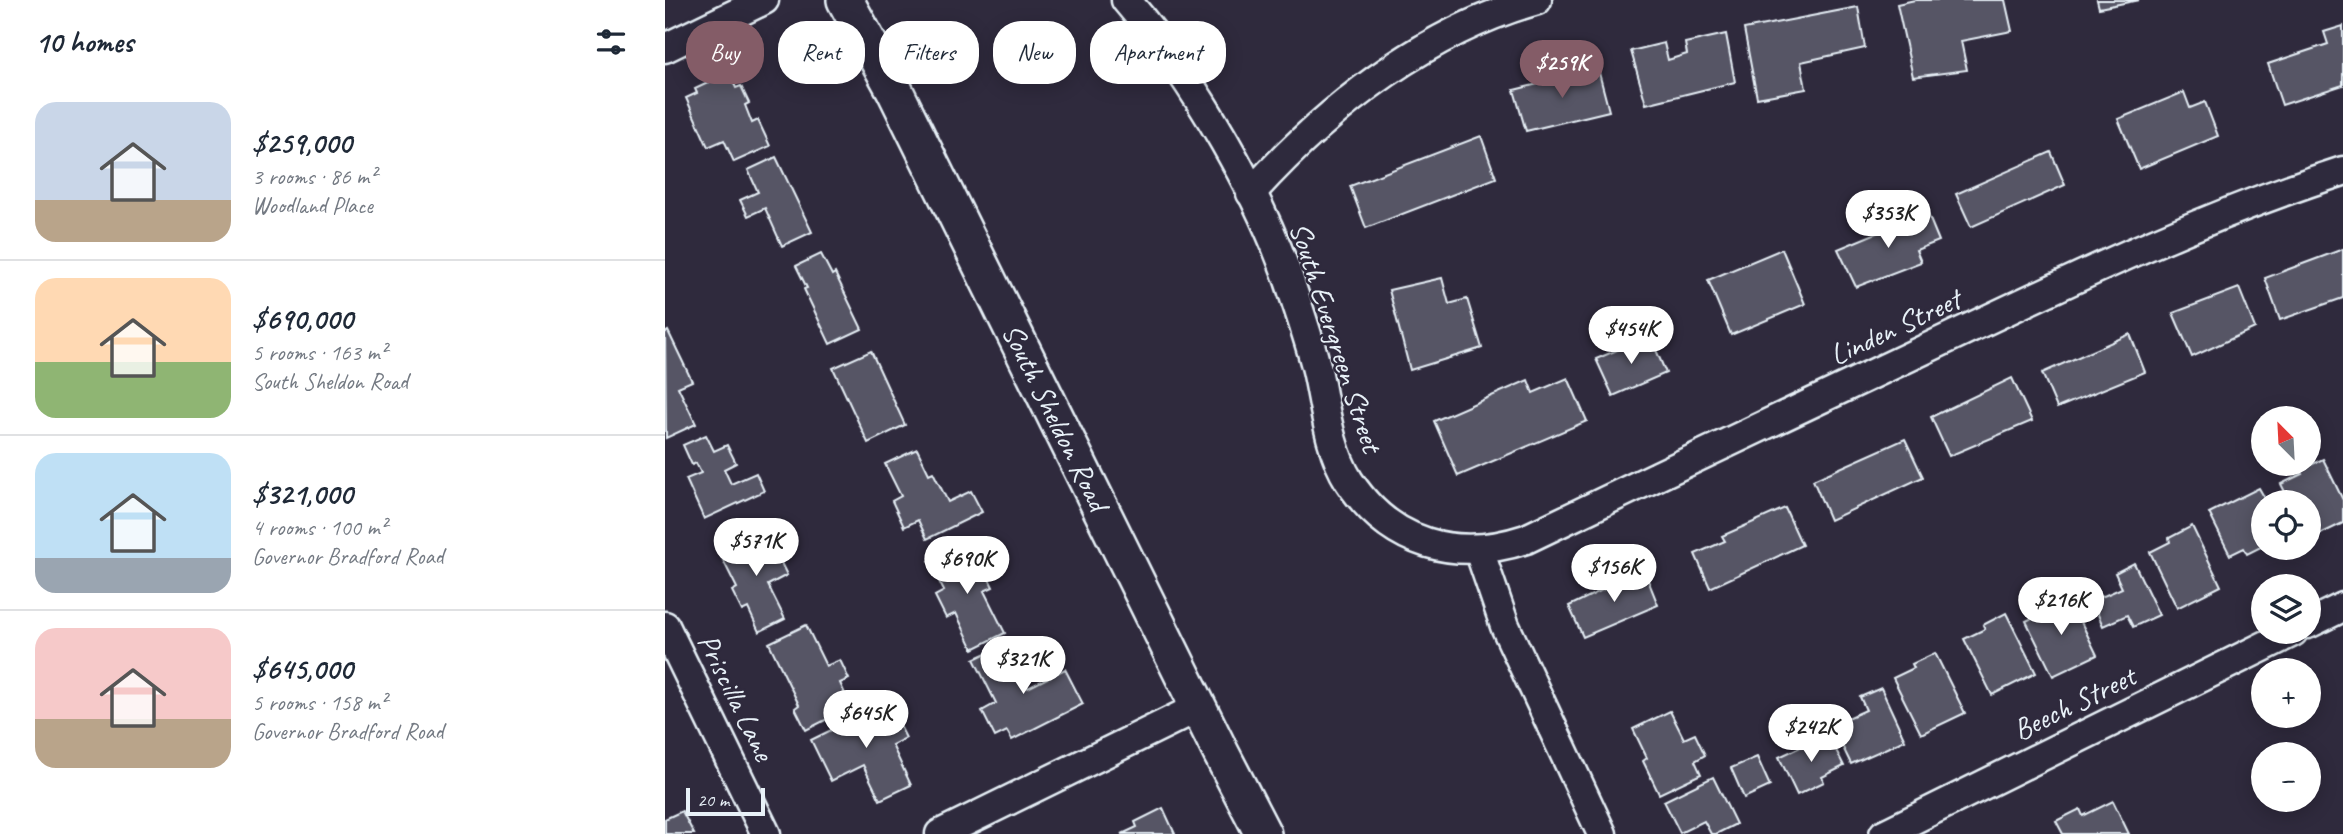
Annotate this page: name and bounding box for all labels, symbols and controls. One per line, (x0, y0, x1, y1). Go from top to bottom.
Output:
chip: Buy (686, 21, 764, 84)
chip: Rent (778, 21, 865, 84)
chip: Filters (879, 21, 979, 84)
chip: New (993, 21, 1076, 84)
chip: Apartment (1090, 21, 1226, 84)
text: 10 homes (35, 23, 133, 61)
icon: filters (592, 23, 630, 61)
pin: $259K (1513, 41, 1611, 100)
text: $259K (1536, 48, 1588, 77)
text: $259,000 (252, 124, 352, 162)
icon: home (91, 130, 175, 214)
text: 3 rooms · 86 m² (252, 162, 376, 191)
pin: $353K (1839, 190, 1937, 250)
text: Woodland Place (252, 191, 373, 220)
text: $353K (1862, 198, 1914, 227)
street label: South Evergreen Street (1281, 217, 1392, 460)
street label: Linden Street (1824, 279, 1970, 374)
text: $690,000 (252, 300, 353, 338)
icon: home (91, 306, 175, 390)
pin: $454K (1582, 306, 1680, 366)
text: $454K (1605, 314, 1657, 343)
street label: South Sheldon Road (993, 317, 1119, 520)
text: 5 rooms · 163 m² (252, 338, 387, 367)
text: South Sheldon Road (252, 367, 408, 396)
north arrow (2251, 406, 2321, 476)
map controls (2251, 406, 2321, 812)
text: $321,000 (252, 475, 352, 513)
icon: home (91, 481, 175, 565)
button: locate (2251, 490, 2321, 560)
text: 4 rooms · 100 m² (252, 513, 387, 542)
pin: $571K (707, 518, 805, 578)
text: $571K (730, 526, 782, 555)
pin: $690K (918, 536, 1016, 596)
text: Governor Bradford Road (252, 542, 443, 571)
text: $690K (940, 544, 994, 573)
pin: $156K (1565, 544, 1663, 604)
text: $156K (1587, 552, 1641, 581)
button: layers (2251, 574, 2321, 644)
pin: $216K (2012, 578, 2110, 637)
text: $216K (2034, 585, 2088, 614)
street label: Priscilla Lane (689, 627, 784, 769)
pin: $321K (974, 636, 1072, 696)
text: $321K (996, 644, 1050, 673)
text: $645,000 (252, 650, 353, 688)
icon: home (91, 656, 175, 740)
street label: Beech Street (2007, 656, 2144, 749)
button: + (2251, 658, 2321, 728)
text: 5 rooms · 158 m² (252, 688, 387, 717)
pin: $645K (817, 690, 915, 750)
text: $645K (839, 698, 893, 727)
pin: $242K (1762, 704, 1860, 764)
text: $242K (1784, 712, 1838, 741)
text: Governor Bradford Road (252, 717, 443, 746)
button: − (2251, 742, 2321, 812)
scale bar (686, 785, 765, 817)
text: 20 m (697, 788, 729, 812)

